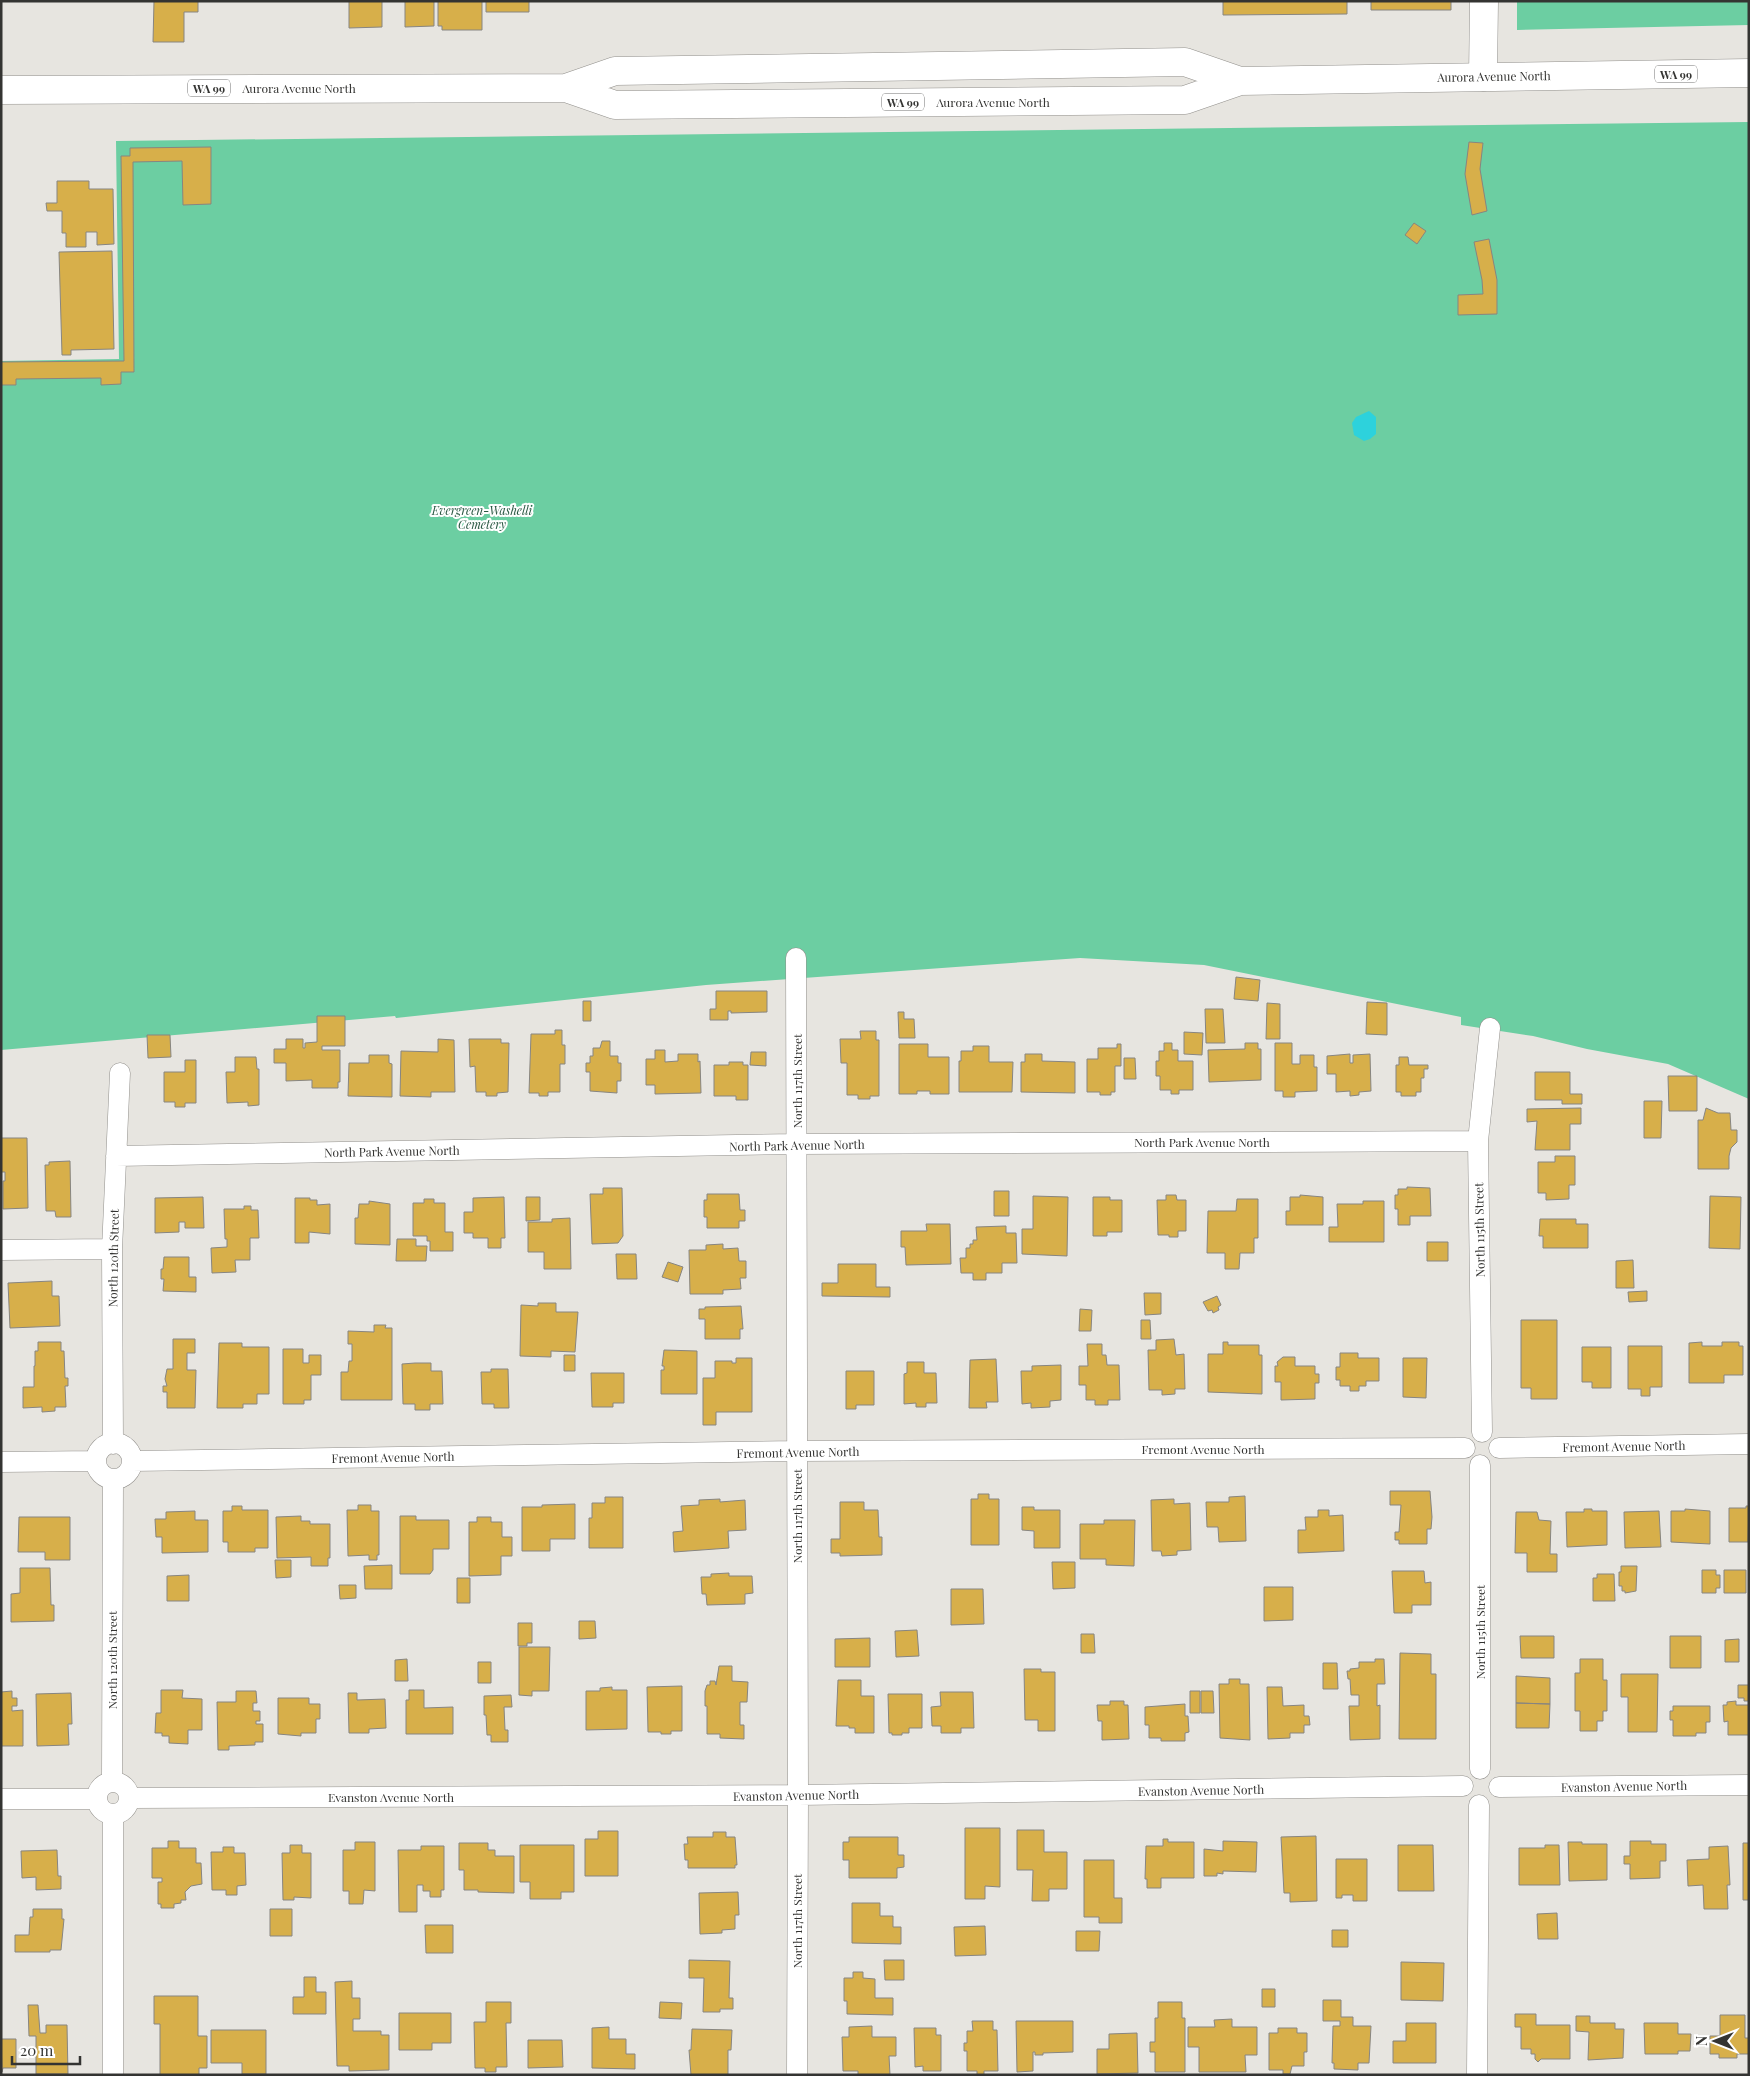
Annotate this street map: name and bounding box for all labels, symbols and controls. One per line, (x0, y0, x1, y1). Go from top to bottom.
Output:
road number: WA 99 (1655, 66, 1697, 82)
street label: Aurora Avenue North (1436, 67, 1551, 85)
road number: WA 99 (188, 80, 230, 96)
street label: Aurora Avenue North (241, 80, 356, 96)
road number: WA 99 (882, 94, 924, 110)
street label: Aurora Avenue North (935, 94, 1050, 110)
park label: Evergreen-Washelli Cemetery (431, 502, 533, 532)
street label: North 117th Street (789, 1033, 805, 1128)
street label: North Park Avenue North (1134, 1134, 1270, 1150)
street label: North Park Avenue North (729, 1136, 865, 1154)
street label: North Park Avenue North (324, 1142, 460, 1160)
street label: North 115th Street (1470, 1182, 1488, 1277)
street label: North 120th Street (104, 1208, 122, 1307)
street label: Fremont Avenue North (1562, 1437, 1686, 1455)
street label: Fremont Avenue North (1141, 1441, 1265, 1457)
street label: Fremont Avenue North (736, 1443, 860, 1461)
street label: Fremont Avenue North (331, 1448, 455, 1466)
street label: North 117th Street (789, 1468, 805, 1563)
street label: North 115th Street (1472, 1584, 1488, 1679)
street label: North 120th Street (104, 1610, 120, 1709)
street label: Evanston Avenue North (1561, 1777, 1687, 1795)
street label: Evanston Avenue North (1138, 1781, 1264, 1799)
street label: Evanston Avenue North (733, 1786, 859, 1804)
street label: Evanston Avenue North (328, 1789, 454, 1805)
street label: North 117th Street (789, 1873, 805, 1968)
north arrow (1690, 2016, 1740, 2066)
scale bar (12, 2034, 80, 2066)
text: N (1692, 2036, 1711, 2046)
text: 20 m (20, 2040, 54, 2060)

